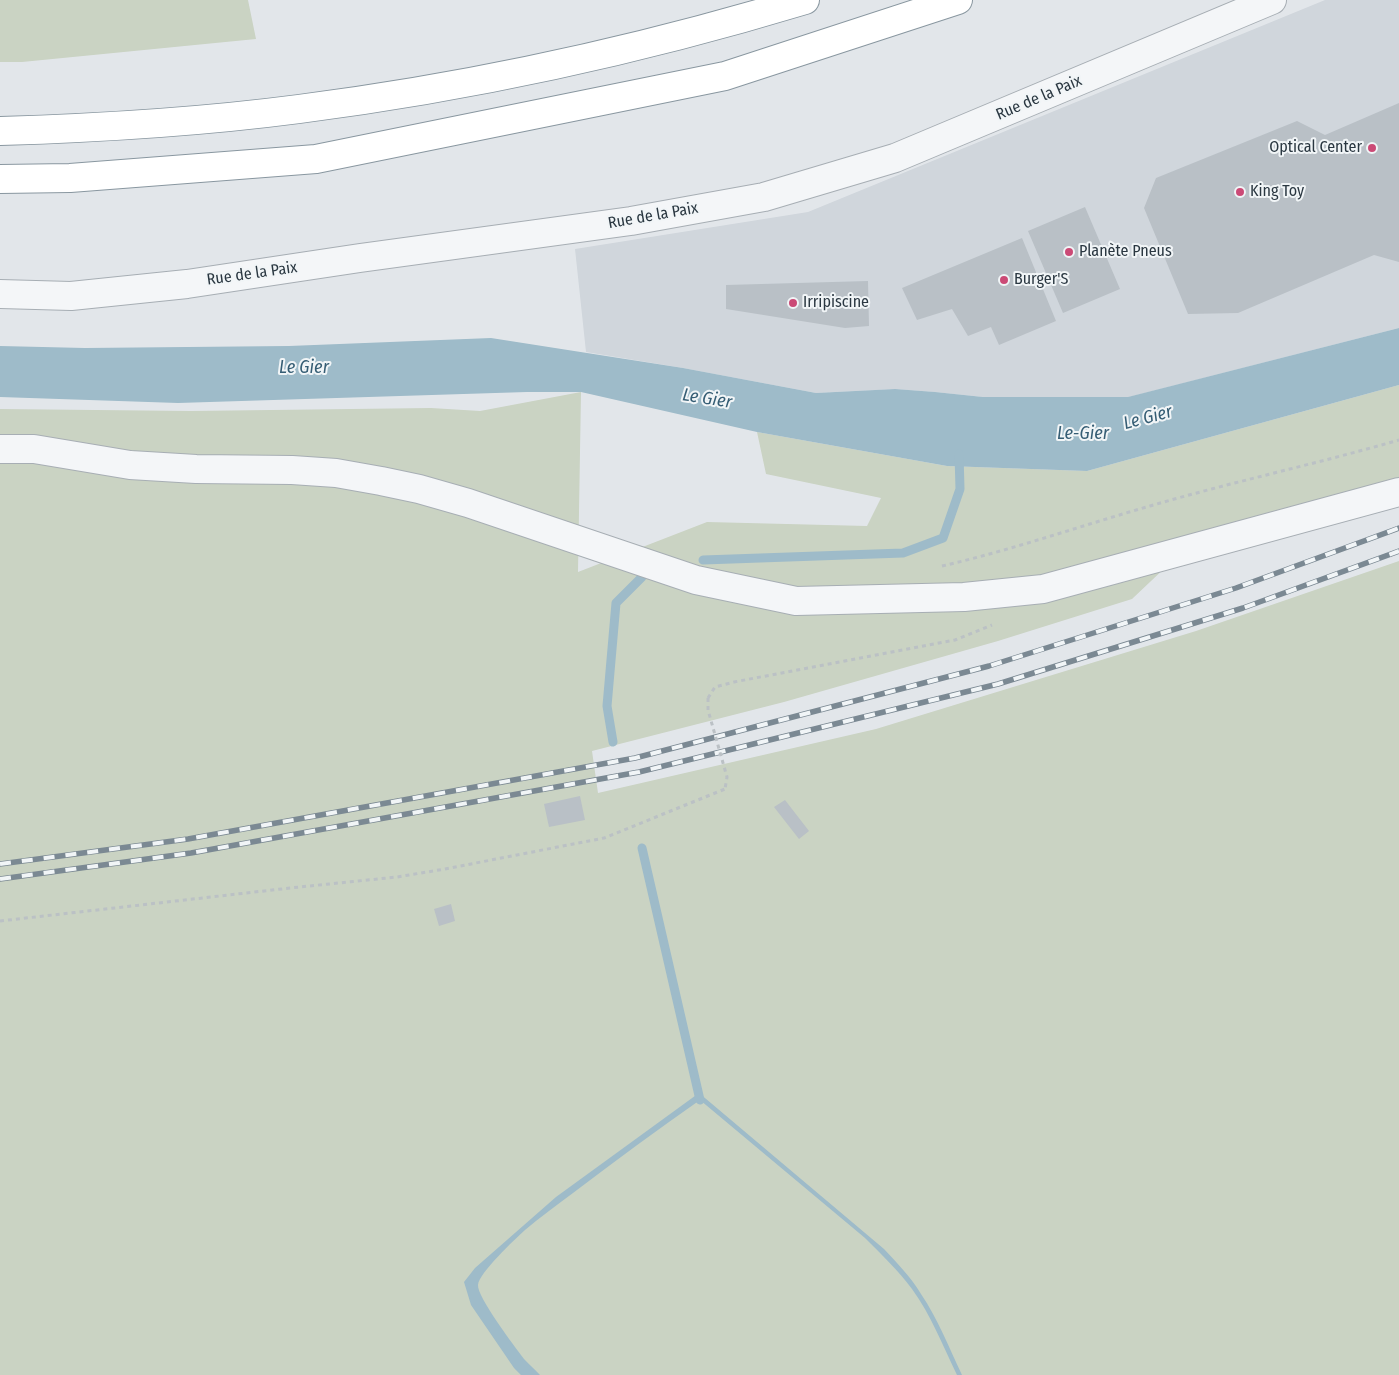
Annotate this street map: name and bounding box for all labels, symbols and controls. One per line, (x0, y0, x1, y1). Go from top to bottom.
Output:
street label: Rue de la Paix (993, 71, 1085, 125)
place label: Optical Center (1269, 138, 1362, 158)
marker: Optical Center (1366, 142, 1378, 154)
place label: King Toy (1250, 182, 1304, 202)
marker: King Toy (1234, 186, 1246, 198)
street label: Rue de la Paix (606, 199, 700, 233)
place label: Planète Pneus (1079, 242, 1172, 262)
marker: Planète Pneus (1063, 246, 1075, 258)
street label: Rue de la Paix (206, 258, 298, 290)
place label: Burger'S (1014, 270, 1068, 290)
marker: Burger'S (998, 274, 1010, 286)
place label: Irripiscine (803, 293, 869, 313)
marker: Irripiscine (787, 297, 799, 309)
water label: Le Gier (279, 357, 329, 379)
water label: Le Gier (681, 384, 733, 414)
water label: Le Gier (1121, 401, 1175, 435)
water label: Le-Gier (1057, 423, 1109, 445)

